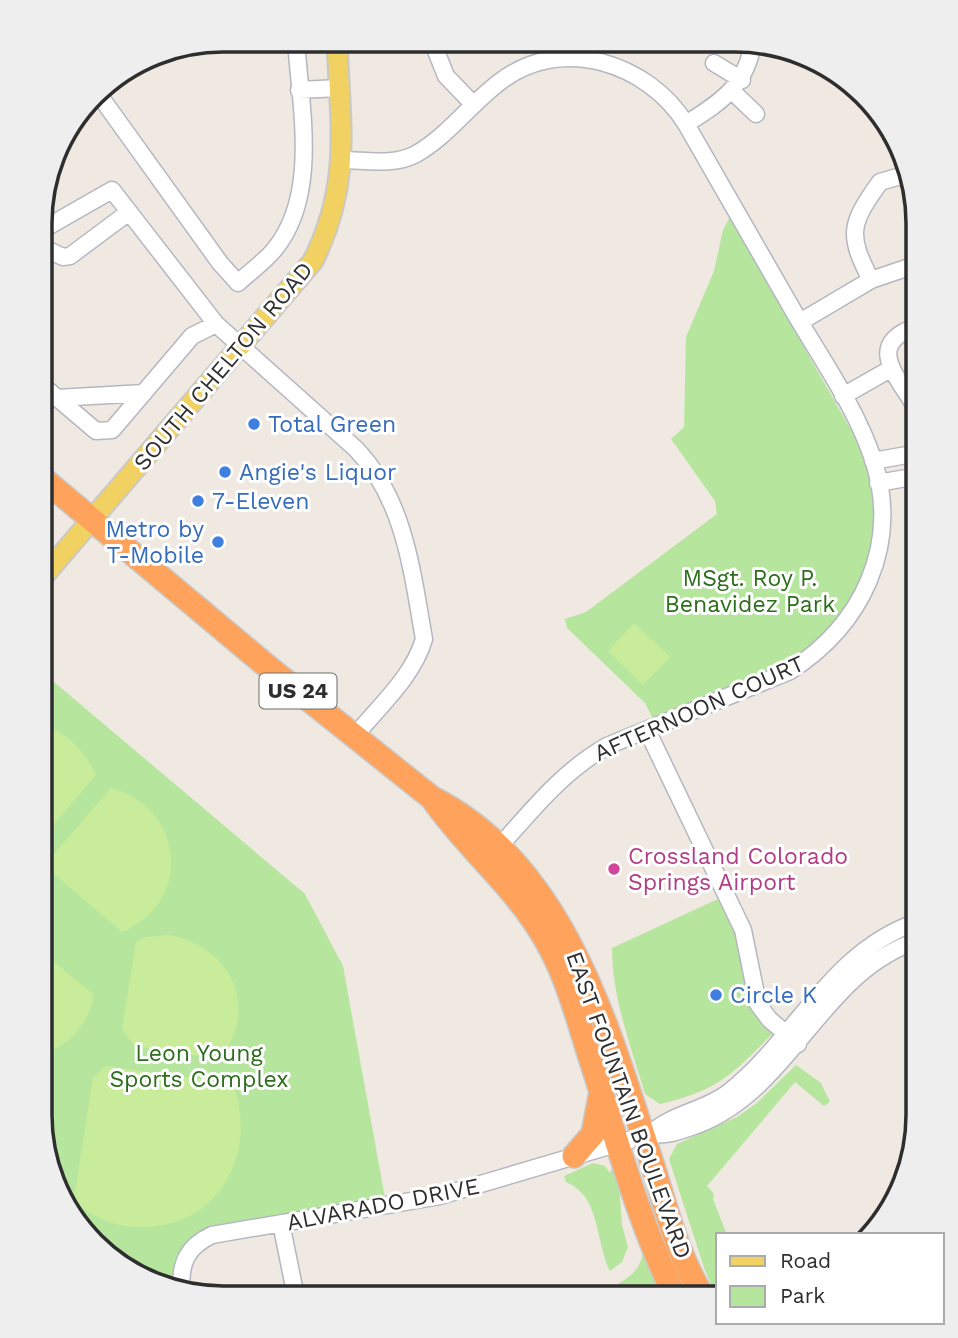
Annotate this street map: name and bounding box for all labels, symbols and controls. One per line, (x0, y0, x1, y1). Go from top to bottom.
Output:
street label: SOUTH CHELTON ROAD (128, 257, 319, 476)
place label: Total Green (268, 411, 396, 438)
marker: Total Green (246, 416, 262, 432)
place label: Angie's Liquor (239, 459, 396, 486)
marker: Angie's Liquor (217, 464, 233, 480)
place label: 7-Eleven (212, 488, 310, 515)
marker: 7-Eleven (190, 493, 206, 509)
place label: Metro by T-Mobile (105, 516, 204, 569)
marker: Metro by T-Mobile (210, 534, 226, 550)
park label: MSgt. Roy P. Benavidez Park (665, 565, 835, 618)
street label: AFTERNOON COURT (590, 650, 809, 767)
road number: US 24 (260, 674, 336, 708)
place label: Crossland Colorado Springs Airport (628, 843, 848, 896)
marker: Crossland Colorado Springs Airport (606, 861, 622, 877)
street label: EAST FOUNTAIN BOULEVARD (560, 948, 697, 1262)
place label: Circle K (730, 982, 817, 1009)
marker: Circle K (708, 987, 724, 1003)
park label: Leon Young Sports Complex (109, 1040, 289, 1093)
street label: ALVARADO DRIVE (285, 1173, 482, 1236)
legend (716, 1233, 944, 1324)
text: Road (780, 1248, 831, 1273)
text: Park (780, 1283, 825, 1308)

